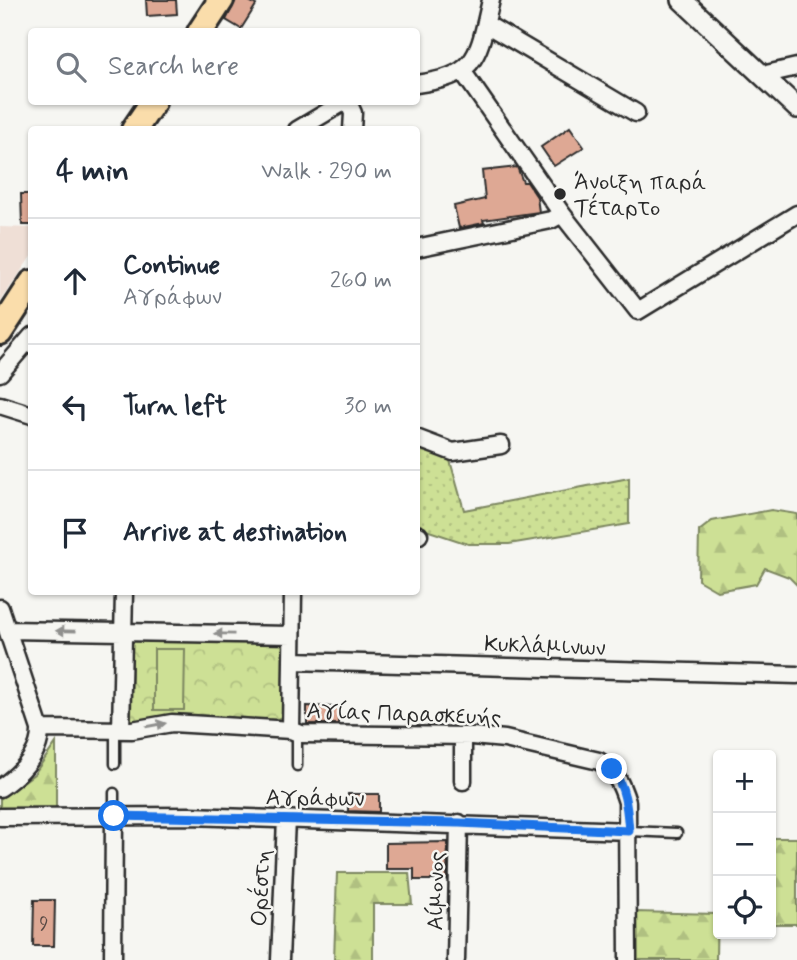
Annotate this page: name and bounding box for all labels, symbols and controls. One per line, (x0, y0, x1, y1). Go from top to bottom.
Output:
search box (28, 28, 420, 105)
icon: search (52, 48, 90, 86)
text: Search here (108, 50, 239, 84)
text: 4 min (56, 152, 129, 191)
text: Walk · 290 m (261, 157, 392, 187)
place label: Άνοιξη παρά Τέταρτο (574, 168, 706, 224)
marker: Άνοιξη παρά Τέταρτο (552, 186, 568, 202)
text: Continue (123, 249, 220, 283)
icon: ahead (56, 262, 94, 300)
text: 260 m (330, 266, 392, 296)
text: Αγράφων (123, 283, 222, 313)
icon: left (56, 388, 94, 426)
text: Turn left (123, 390, 227, 424)
text: 30 m (344, 392, 392, 422)
icon: arrive (56, 514, 94, 552)
text: Arrive at destination (123, 516, 347, 550)
one-way arrow (54, 625, 76, 637)
one-way arrow (213, 628, 235, 640)
street label: Κυκλάμινων (484, 630, 606, 664)
street label: Αγίας Παρασκευής (306, 697, 502, 733)
one-way arrow (145, 720, 167, 731)
map controls (713, 750, 776, 939)
button: + (713, 750, 776, 813)
route end (596, 753, 627, 784)
street label: Αγράφων (265, 783, 365, 815)
route start (98, 800, 129, 831)
button: − (713, 813, 776, 876)
street label: Ορέστη (243, 849, 279, 928)
street label: Αίμονος (421, 851, 453, 931)
button: locate (713, 876, 776, 939)
house number: 9 (39, 912, 49, 937)

